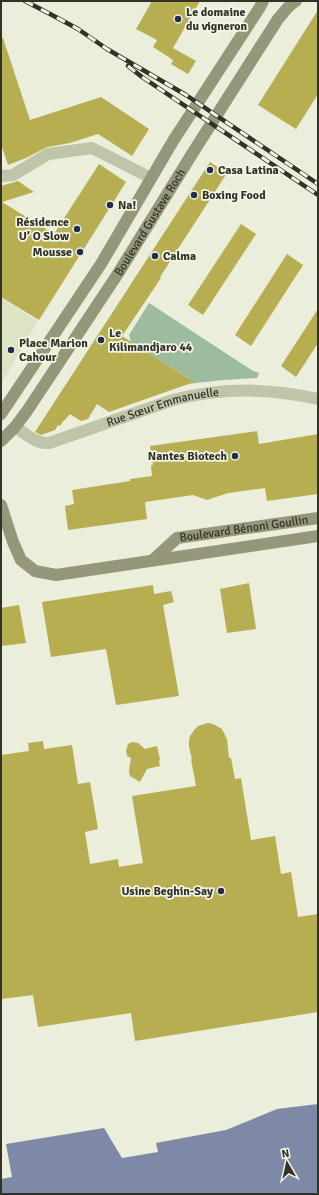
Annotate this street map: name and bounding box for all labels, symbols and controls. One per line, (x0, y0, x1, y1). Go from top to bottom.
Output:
place label: Le domaine du vigneron (186, 5, 248, 34)
marker: Le domaine du vigneron (173, 14, 183, 24)
place label: Casa Latina (218, 163, 279, 178)
marker: Casa Latina (205, 165, 215, 175)
street label: Boulevard Gustave Roch (111, 166, 189, 279)
place label: Boxing Food (202, 188, 266, 203)
marker: Boxing Food (189, 190, 199, 200)
place label: Na! (118, 198, 136, 213)
marker: Na! (105, 200, 115, 210)
place label: Résidence U’ O Slow (16, 215, 70, 244)
marker: Résidence U’ O Slow (72, 224, 82, 234)
place label: Mousse (33, 245, 72, 260)
marker: Mousse (75, 247, 85, 257)
place label: Calma (163, 249, 196, 264)
marker: Calma (150, 251, 160, 261)
place label: Le Kilimandjaro 44 (109, 326, 193, 355)
marker: Le Kilimandjaro 44 (96, 335, 106, 345)
place label: Place Marion Cahour (19, 336, 88, 365)
marker: Place Marion Cahour (6, 345, 16, 355)
street label: Rue Sœur Emmanuelle (105, 385, 220, 430)
place label: Nantes Biotech (148, 449, 227, 464)
marker: Nantes Biotech (230, 451, 240, 461)
street label: Boulevard Bénoni Goullin (178, 512, 309, 546)
place label: Usine Beghin-Say (121, 884, 213, 899)
marker: Usine Beghin-Say (216, 886, 226, 896)
north arrow (267, 1143, 307, 1183)
text: N (281, 1147, 290, 1161)

